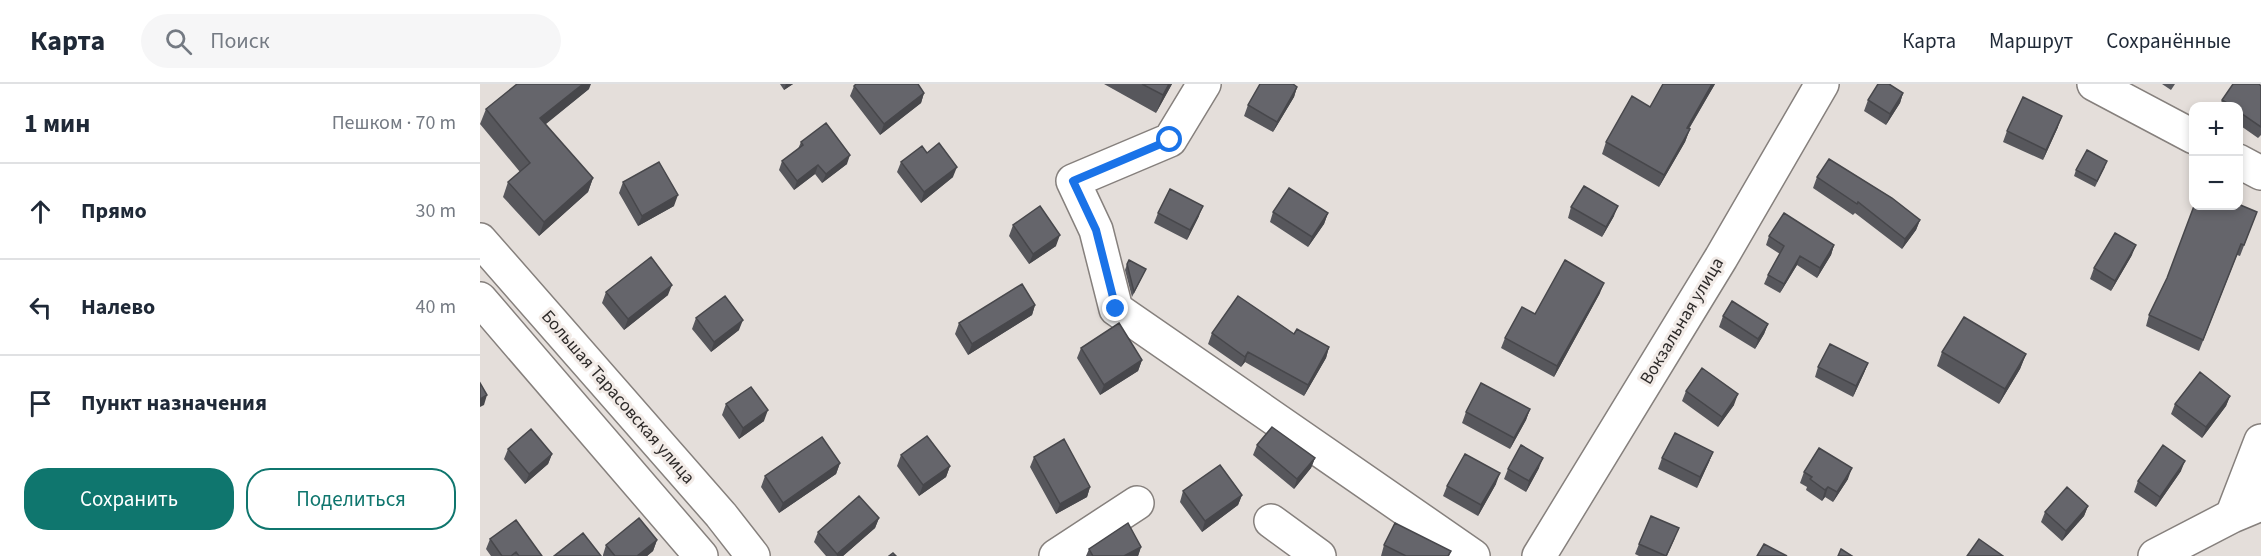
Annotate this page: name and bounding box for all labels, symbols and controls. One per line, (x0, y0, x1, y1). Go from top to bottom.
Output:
search box (141, 14, 561, 68)
text: Карта (30, 21, 105, 61)
icon: search (162, 25, 195, 58)
text: Поиск (210, 25, 270, 57)
text: Карта (1902, 26, 1956, 56)
text: Маршрут (1989, 26, 2073, 56)
text: Сохранённые (2106, 26, 2231, 56)
map controls (2189, 102, 2243, 210)
button: + (2189, 102, 2243, 156)
text: 1 мин (24, 105, 90, 142)
text: Пешком · 70 m (332, 109, 456, 137)
route start (1156, 126, 1182, 152)
button: − (2189, 156, 2243, 210)
icon: ahead (24, 195, 57, 228)
text: Прямо (81, 195, 147, 227)
text: 30 m (416, 197, 456, 225)
street label: Вокзальная улица (1634, 253, 1730, 389)
icon: left (24, 291, 57, 324)
text: Налево (81, 291, 155, 323)
text: 40 m (416, 293, 456, 321)
route end (1102, 295, 1128, 321)
street label: Большая Тарасовская улица (535, 305, 701, 489)
icon: arrive (24, 387, 57, 420)
text: Пункт назначения (81, 387, 267, 419)
button: Сохранить (24, 468, 234, 530)
button: Поделиться (246, 468, 456, 530)

